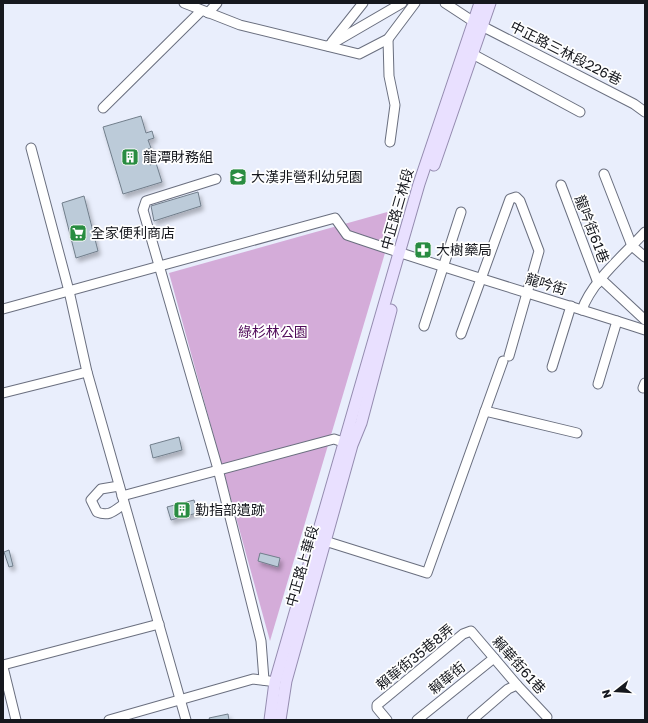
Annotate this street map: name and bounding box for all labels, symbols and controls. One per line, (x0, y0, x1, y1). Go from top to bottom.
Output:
street label: 中正路三林段226巷 (508, 17, 625, 88)
building icon: 龍潭財務組 (120, 147, 140, 167)
place label: 龍潭財務組 (143, 148, 213, 165)
street label: 中正路三林段 (377, 166, 416, 252)
school or university icon: 大漢非營利幼兒園 (228, 167, 248, 187)
place label: 大漢非營利幼兒園 (251, 168, 363, 185)
street label: 龍吟街61巷 (572, 193, 613, 265)
supermarket icon: 全家便利商店 (68, 223, 88, 243)
place label: 全家便利商店 (91, 224, 175, 241)
pharmacy icon: 大樹藥局 (413, 240, 433, 260)
place label: 大樹藥局 (436, 241, 492, 258)
street label: 龍吟街 (524, 269, 569, 298)
park label: 綠杉林公園 (238, 323, 308, 340)
building icon: 勤指部遺跡 (172, 500, 192, 520)
place label: 勤指部遺跡 (195, 501, 265, 518)
street label: 中正路上華段 (282, 523, 321, 609)
street label: 賴華街35巷8弄 (373, 621, 457, 693)
street label: 賴華街61巷 (489, 632, 550, 697)
street label: 賴華街 (425, 658, 469, 698)
north arrow (596, 671, 636, 711)
text: N (599, 688, 613, 700)

